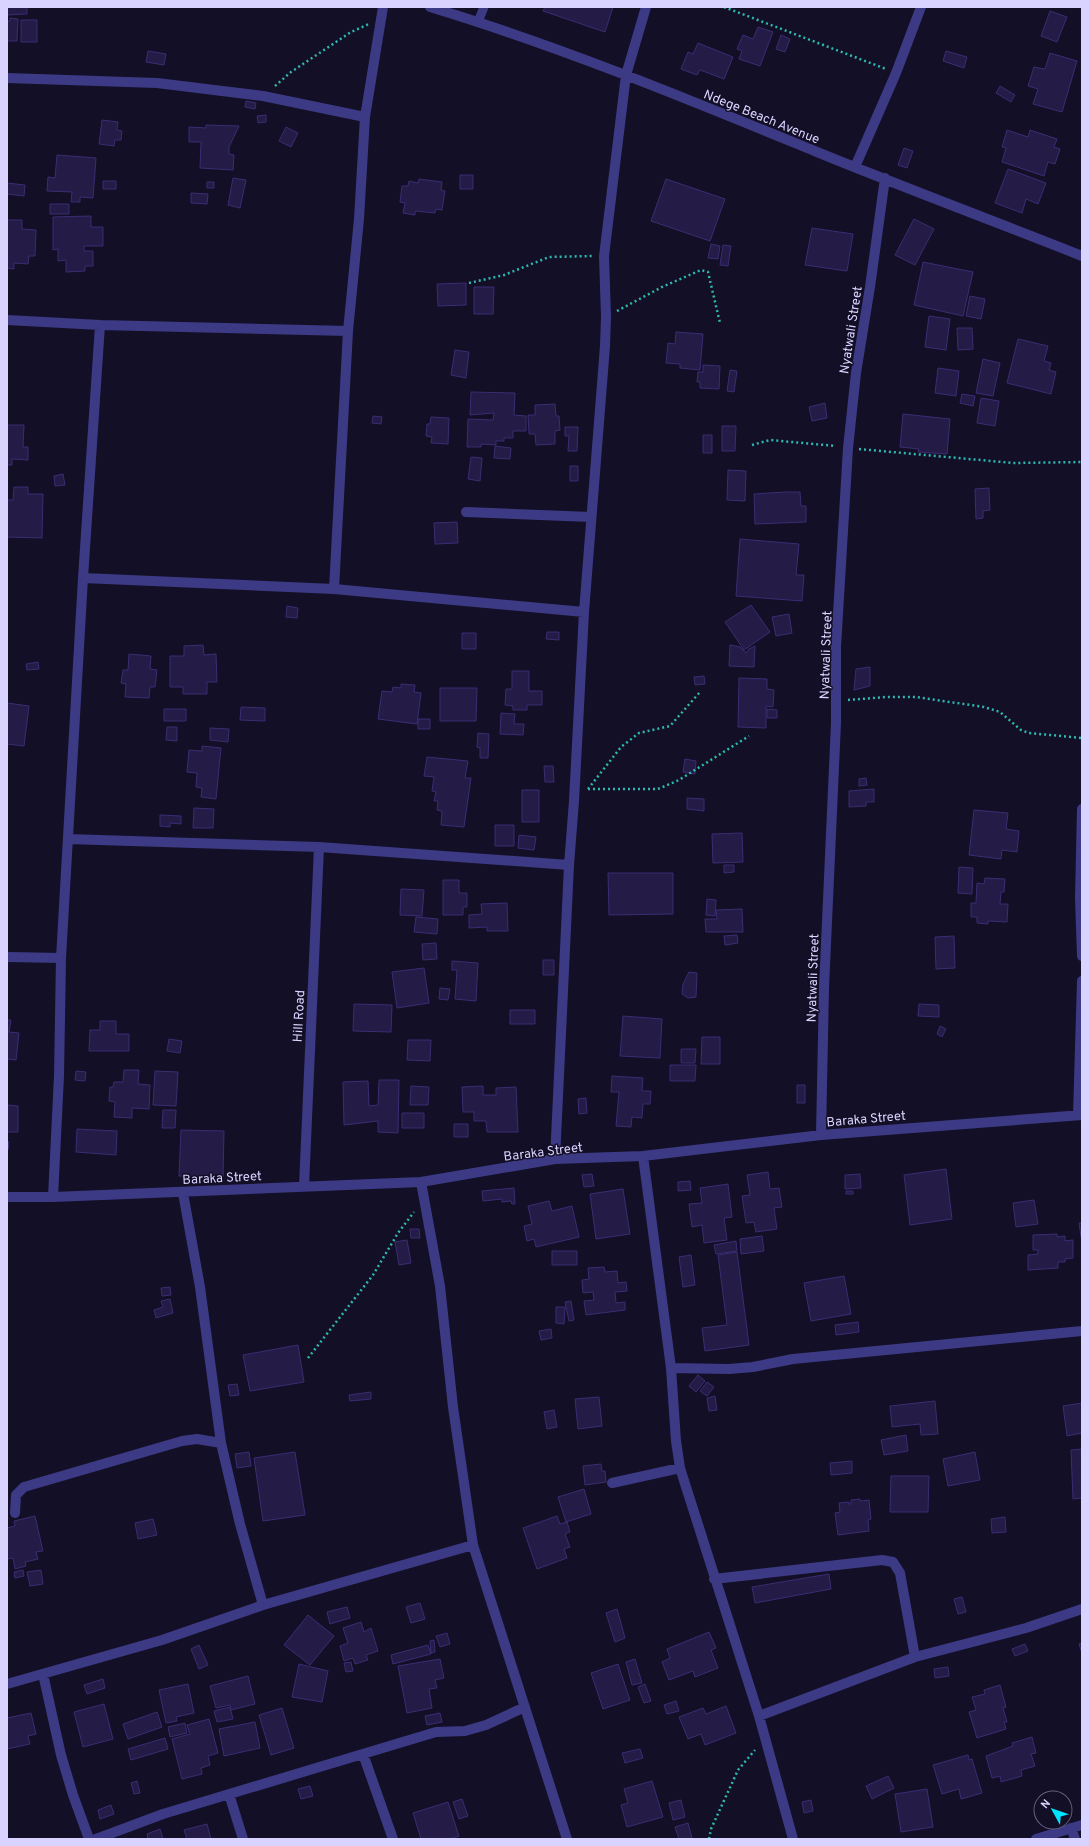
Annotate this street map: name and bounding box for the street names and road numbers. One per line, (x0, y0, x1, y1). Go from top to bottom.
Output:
street label: Ndege Beach Avenue (701, 87, 822, 148)
street label: Nyatwali Street (837, 285, 867, 375)
street label: Nyatwali Street (817, 610, 837, 700)
street label: Nyatwali Street (804, 933, 824, 1023)
street label: Hill Road (291, 990, 309, 1043)
street label: Baraka Street (826, 1109, 907, 1131)
street label: Baraka Street (503, 1140, 584, 1166)
street label: Baraka Street (182, 1169, 262, 1189)

